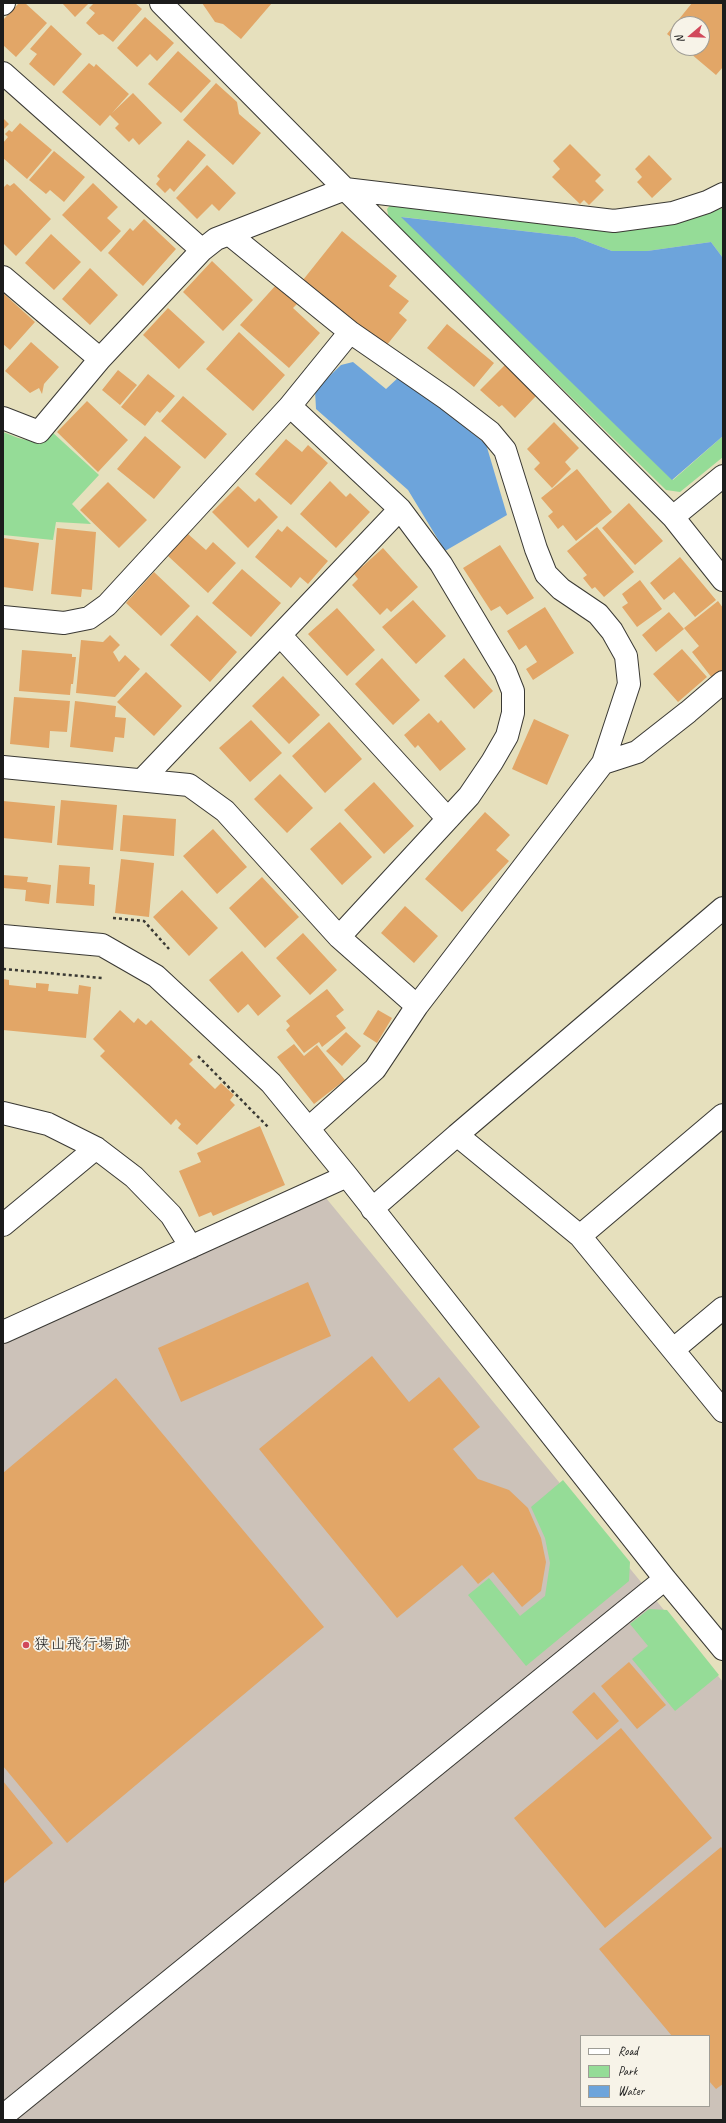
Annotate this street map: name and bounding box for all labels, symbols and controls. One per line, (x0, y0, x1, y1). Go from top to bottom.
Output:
north arrow (670, 16, 710, 56)
text: N (672, 34, 687, 45)
place label: 狭山飛行場跡 (34, 1635, 130, 1655)
marker: 狭山飛行場跡 (21, 1640, 31, 1650)
legend (580, 2035, 710, 2107)
text: Road (618, 2043, 638, 2059)
text: Park (618, 2063, 637, 2079)
text: Water (618, 2083, 644, 2099)

